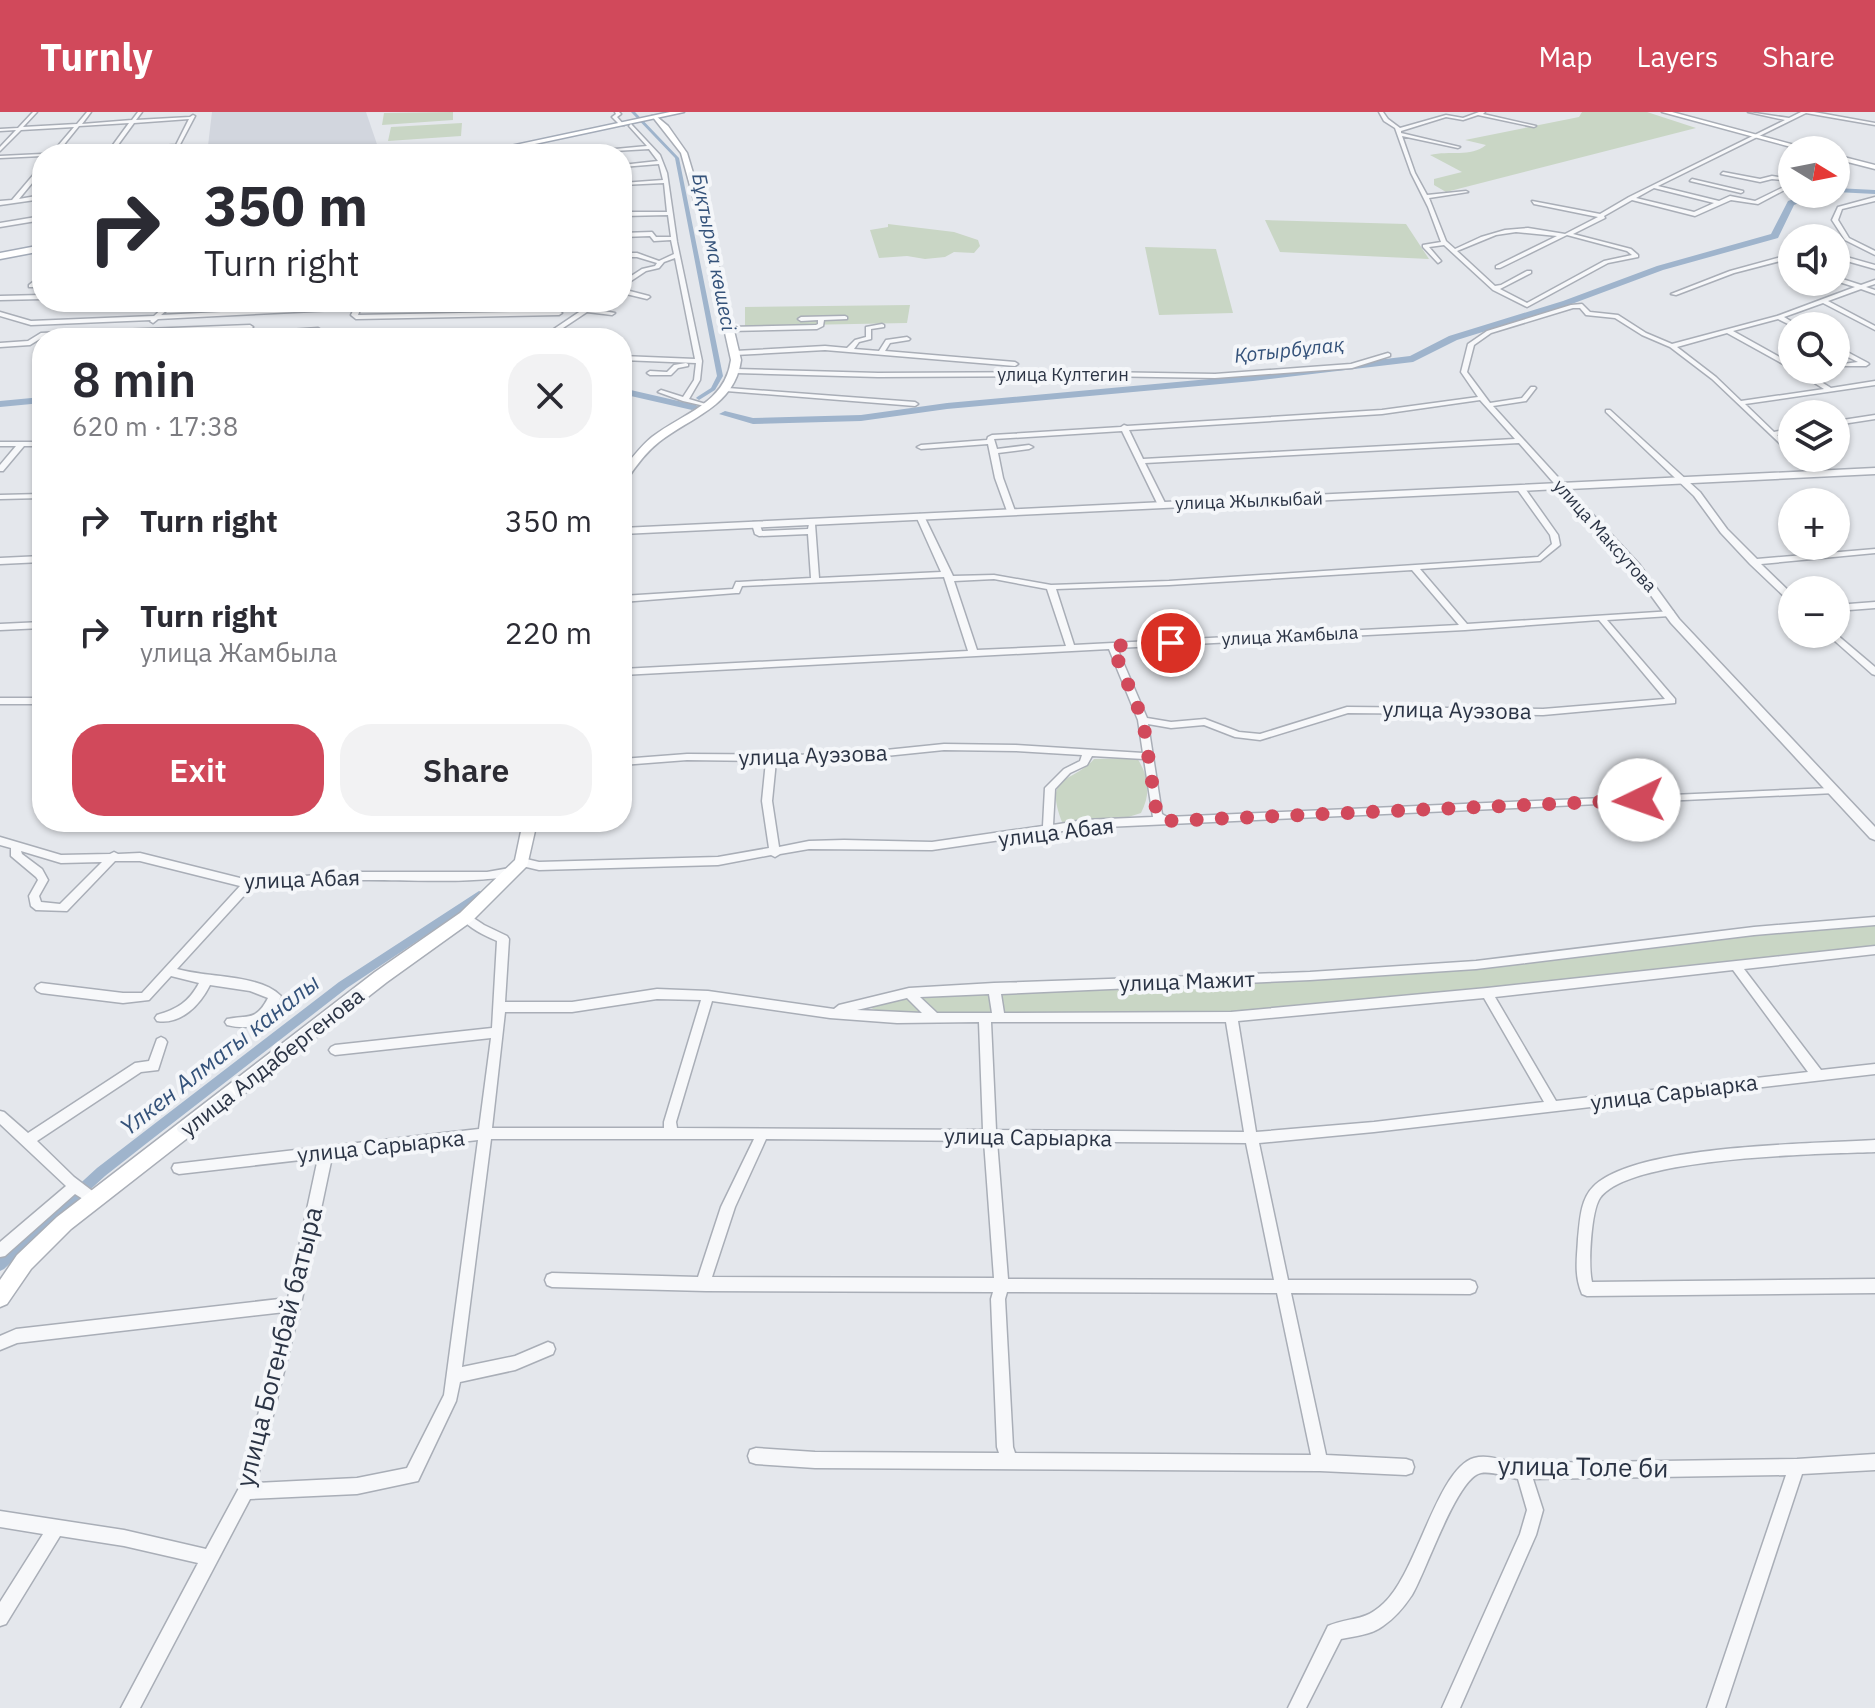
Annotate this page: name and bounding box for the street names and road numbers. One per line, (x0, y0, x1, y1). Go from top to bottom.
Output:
street label: улица Култегин (997, 363, 1129, 386)
street label: улица Максутова (1549, 474, 1662, 597)
street label: улица Жылкыбай (1175, 486, 1323, 515)
street label: улица Жамбыла (1221, 620, 1359, 651)
street label: улица Ауэзова (1382, 694, 1532, 725)
street label: улица Ауэзова (738, 737, 888, 772)
street label: улица Абая (997, 810, 1115, 853)
street label: улица Абая (243, 862, 361, 895)
street label: улица Мажит (1119, 964, 1255, 997)
street label: улица Алдабергенова (174, 981, 370, 1142)
street label: улица Сарыарка (1589, 1067, 1760, 1116)
street label: улица Сарыарка (944, 1121, 1113, 1152)
street label: улица Сарыарка (296, 1122, 466, 1169)
street label: улица Богенбай батыра (227, 1203, 329, 1490)
street label: улица Толе би (1497, 1448, 1669, 1484)

